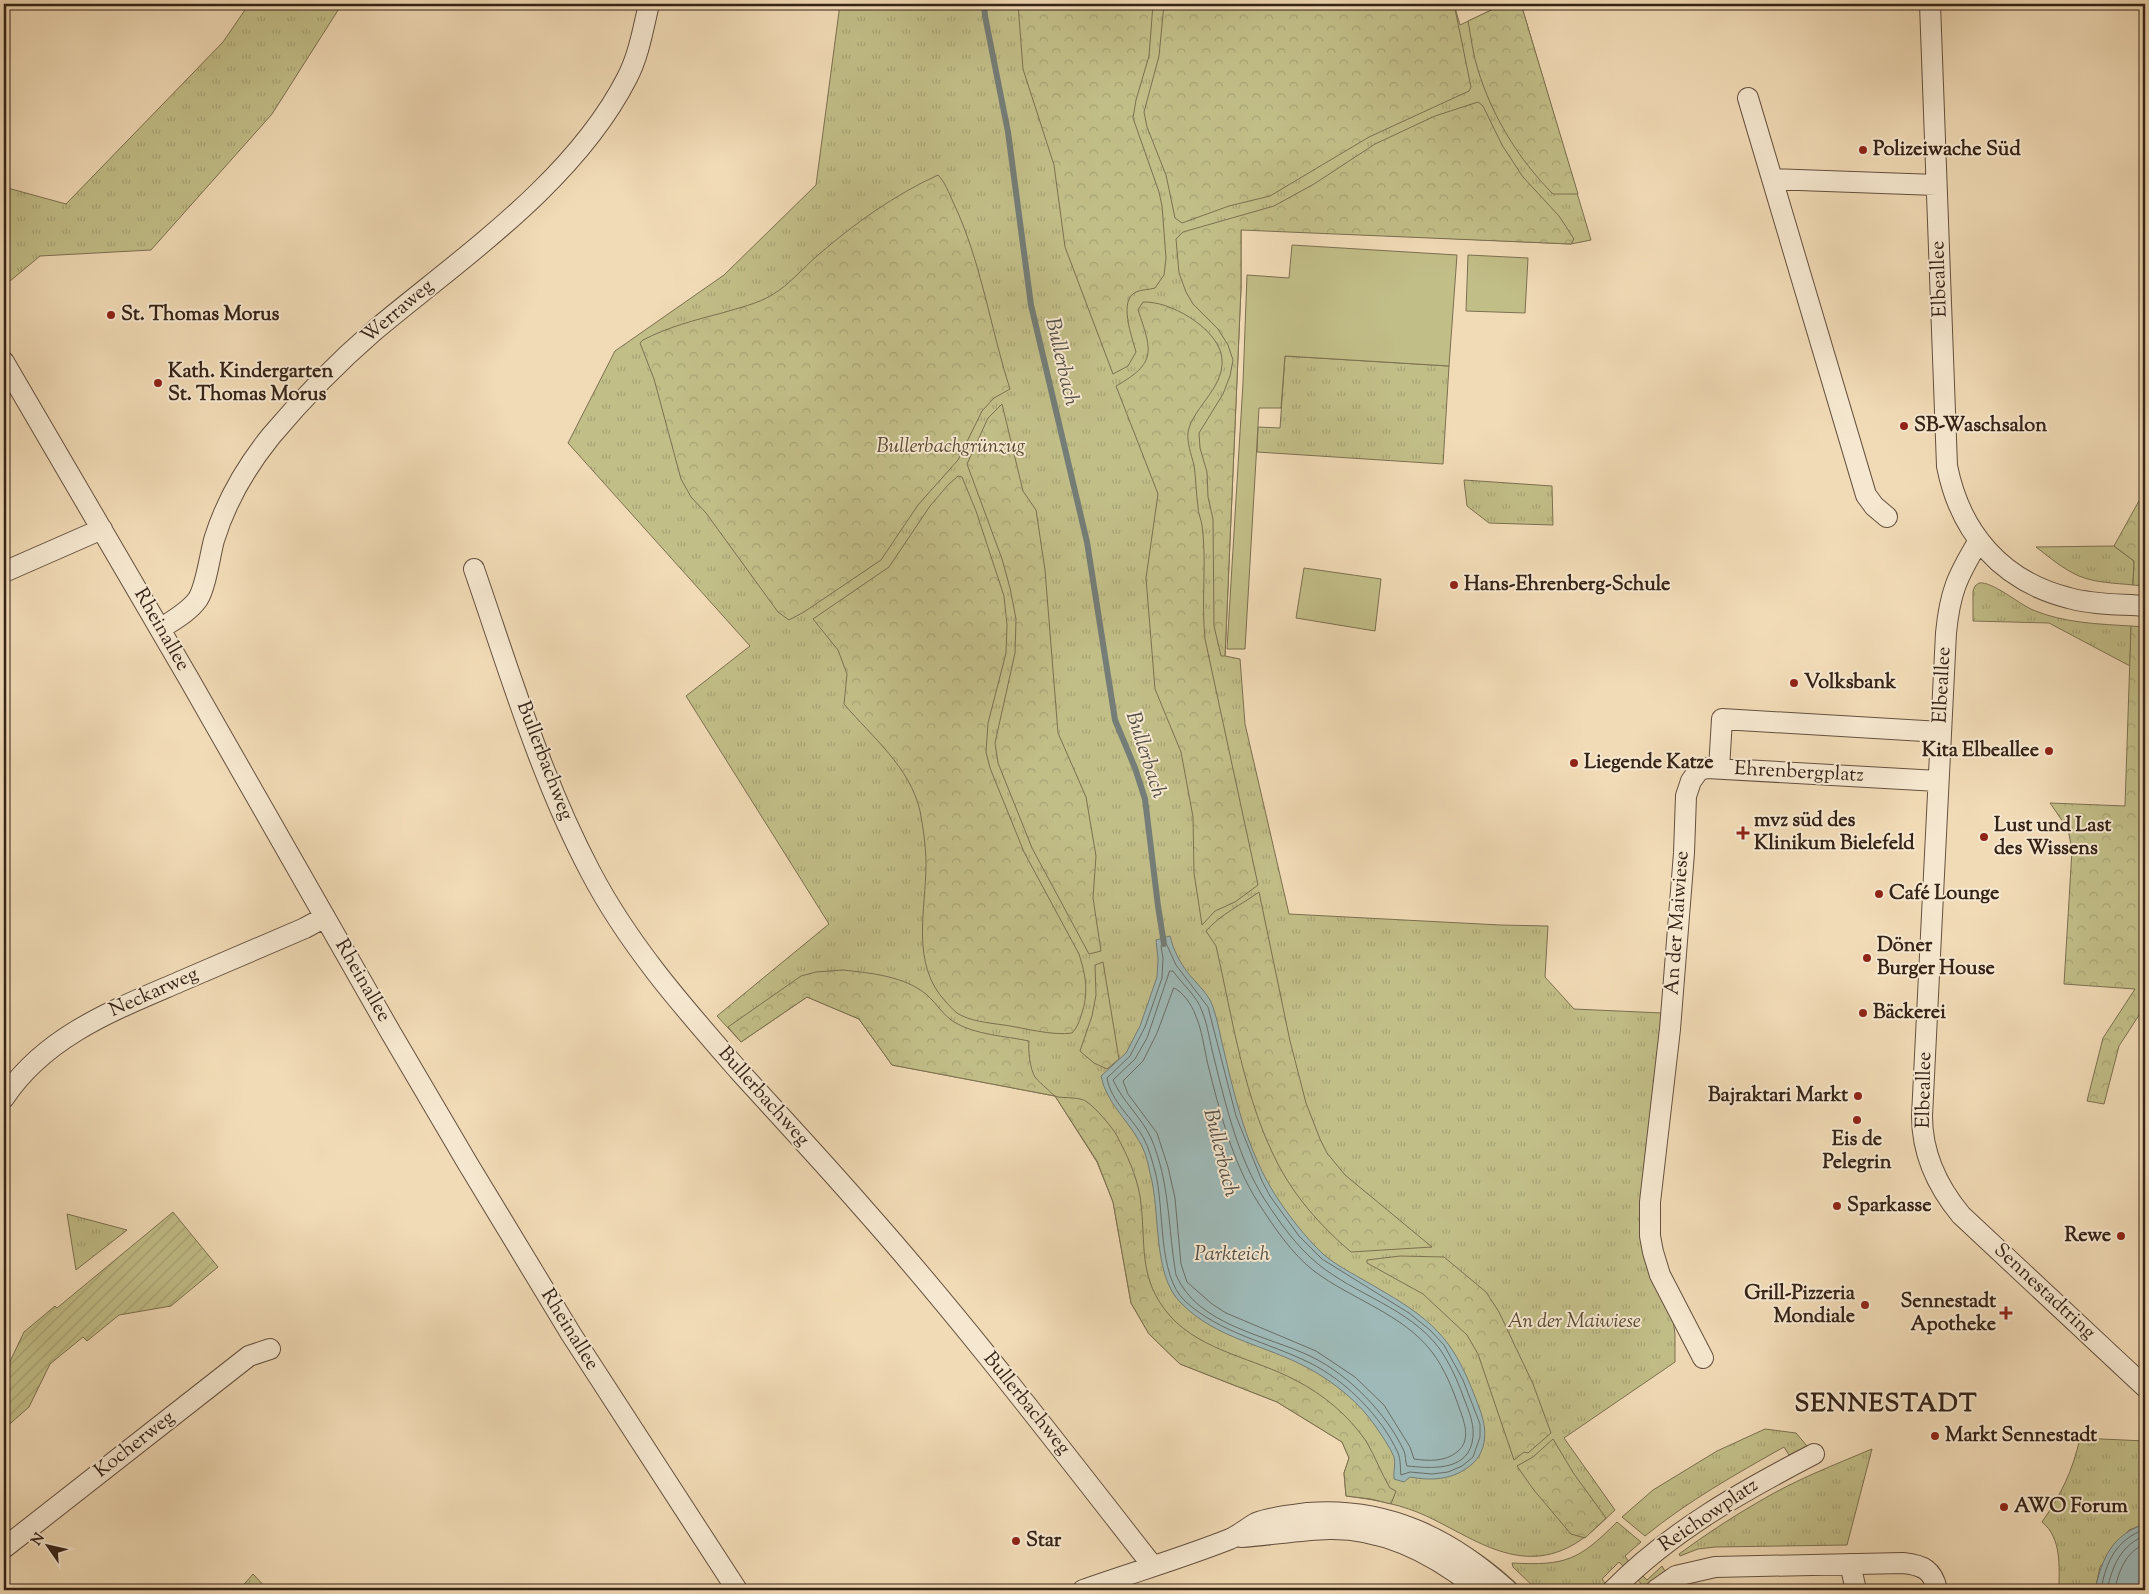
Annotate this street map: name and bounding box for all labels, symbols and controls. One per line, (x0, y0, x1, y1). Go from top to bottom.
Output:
place label: Polizeiwache Süd (1873, 136, 2021, 165)
marker: Polizeiwache Süd (1857, 144, 1869, 156)
street label: Elbeallee (1924, 240, 1956, 318)
street label: Werraweg (355, 273, 441, 351)
place label: St. Thomas Morus (121, 301, 280, 330)
marker: St. Thomas Morus (105, 309, 117, 321)
water label: Bullerbach (1036, 315, 1086, 409)
place label: Kath. Kindergarten St. Thomas Morus (168, 358, 333, 410)
marker: Kath. Kindergarten St. Thomas Morus (152, 377, 164, 389)
place label: SB-Waschsalon (1914, 412, 2047, 441)
marker: SB-Waschsalon (1898, 420, 1910, 432)
park label: Bullerbachgrünzug (876, 433, 1026, 462)
place label: Hans-Ehrenberg-Schule (1464, 571, 1670, 600)
marker: Hans-Ehrenberg-Schule (1448, 579, 1460, 591)
street label: Rheinallee (126, 583, 196, 677)
street label: Elbeallee (1927, 646, 1959, 724)
place label: Volksbank (1804, 669, 1896, 698)
marker: Volksbank (1788, 677, 1800, 689)
street label: Bullerbachweg (508, 697, 580, 825)
water label: Bullerbach (1117, 708, 1173, 802)
place label: Kita Elbeallee (1922, 737, 2039, 766)
marker: Kita Elbeallee (2043, 745, 2055, 757)
place label: Liegende Katze (1584, 749, 1713, 778)
street label: Ehrenbergplatz (1734, 755, 1864, 791)
marker: Liegende Katze (1568, 757, 1580, 769)
place label: mvz süd des Klinikum Bielefeld (1754, 807, 1915, 859)
place label: Lust und Last des Wissens (1994, 812, 2111, 864)
marker: mvz süd des Klinikum Bielefeld (1736, 826, 1750, 840)
marker: Lust und Last des Wissens (1978, 831, 1990, 843)
street label: An der Maiwiese (1658, 850, 1698, 996)
place label: Café Lounge (1889, 880, 1999, 909)
marker: Café Lounge (1873, 888, 1885, 900)
place label: Döner Burger House (1877, 932, 1995, 984)
street label: Rheinallee (327, 934, 397, 1028)
marker: Döner Burger House (1861, 952, 1873, 964)
street label: Neckarweg (105, 960, 203, 1026)
place label: Bäckerei (1873, 999, 1946, 1028)
marker: Bäckerei (1857, 1007, 1869, 1019)
street label: Bullerbachweg (710, 1041, 816, 1154)
street label: Elbeallee (1910, 1051, 1940, 1129)
place label: Bajraktari Markt (1708, 1082, 1848, 1111)
marker: Bajraktari Markt (1852, 1090, 1864, 1102)
water label: Bullerbach (1195, 1106, 1245, 1200)
marker: Eis de Pelegrin (1851, 1114, 1863, 1126)
place label: Eis de Pelegrin (1822, 1126, 1892, 1178)
place label: Sparkasse (1847, 1192, 1932, 1221)
marker: Sparkasse (1831, 1200, 1843, 1212)
place label: Rewe (2065, 1222, 2111, 1251)
marker: Rewe (2115, 1230, 2127, 1242)
street label: Sennestadtring (1987, 1237, 2102, 1347)
water label: Parkteich (1194, 1240, 1270, 1270)
place label: Grill-Pizzeria Mondiale (1744, 1280, 1856, 1332)
street label: Rheinallee (532, 1283, 606, 1377)
place label: Sennestadt Apotheke (1900, 1288, 1996, 1340)
marker: Grill-Pizzeria Mondiale (1859, 1299, 1871, 1311)
marker: Sennestadt Apotheke (2000, 1307, 2012, 1319)
park label: An der Maiwiese (1507, 1308, 1641, 1337)
street label: Bullerbachweg (975, 1346, 1077, 1462)
district label: SENNESTADT (1795, 1387, 1977, 1423)
street label: Kocherweg (89, 1404, 182, 1486)
place label: Markt Sennestadt (1945, 1422, 2097, 1451)
marker: Markt Sennestadt (1929, 1430, 1941, 1442)
street label: Reichowplatz (1653, 1472, 1765, 1560)
place label: AWO Forum (2014, 1493, 2128, 1522)
marker: AWO Forum (1998, 1501, 2010, 1513)
north arrow (22, 1522, 72, 1572)
place label: Star (1026, 1527, 1062, 1556)
text: N (27, 1530, 50, 1550)
marker: Star (1010, 1535, 1022, 1547)

